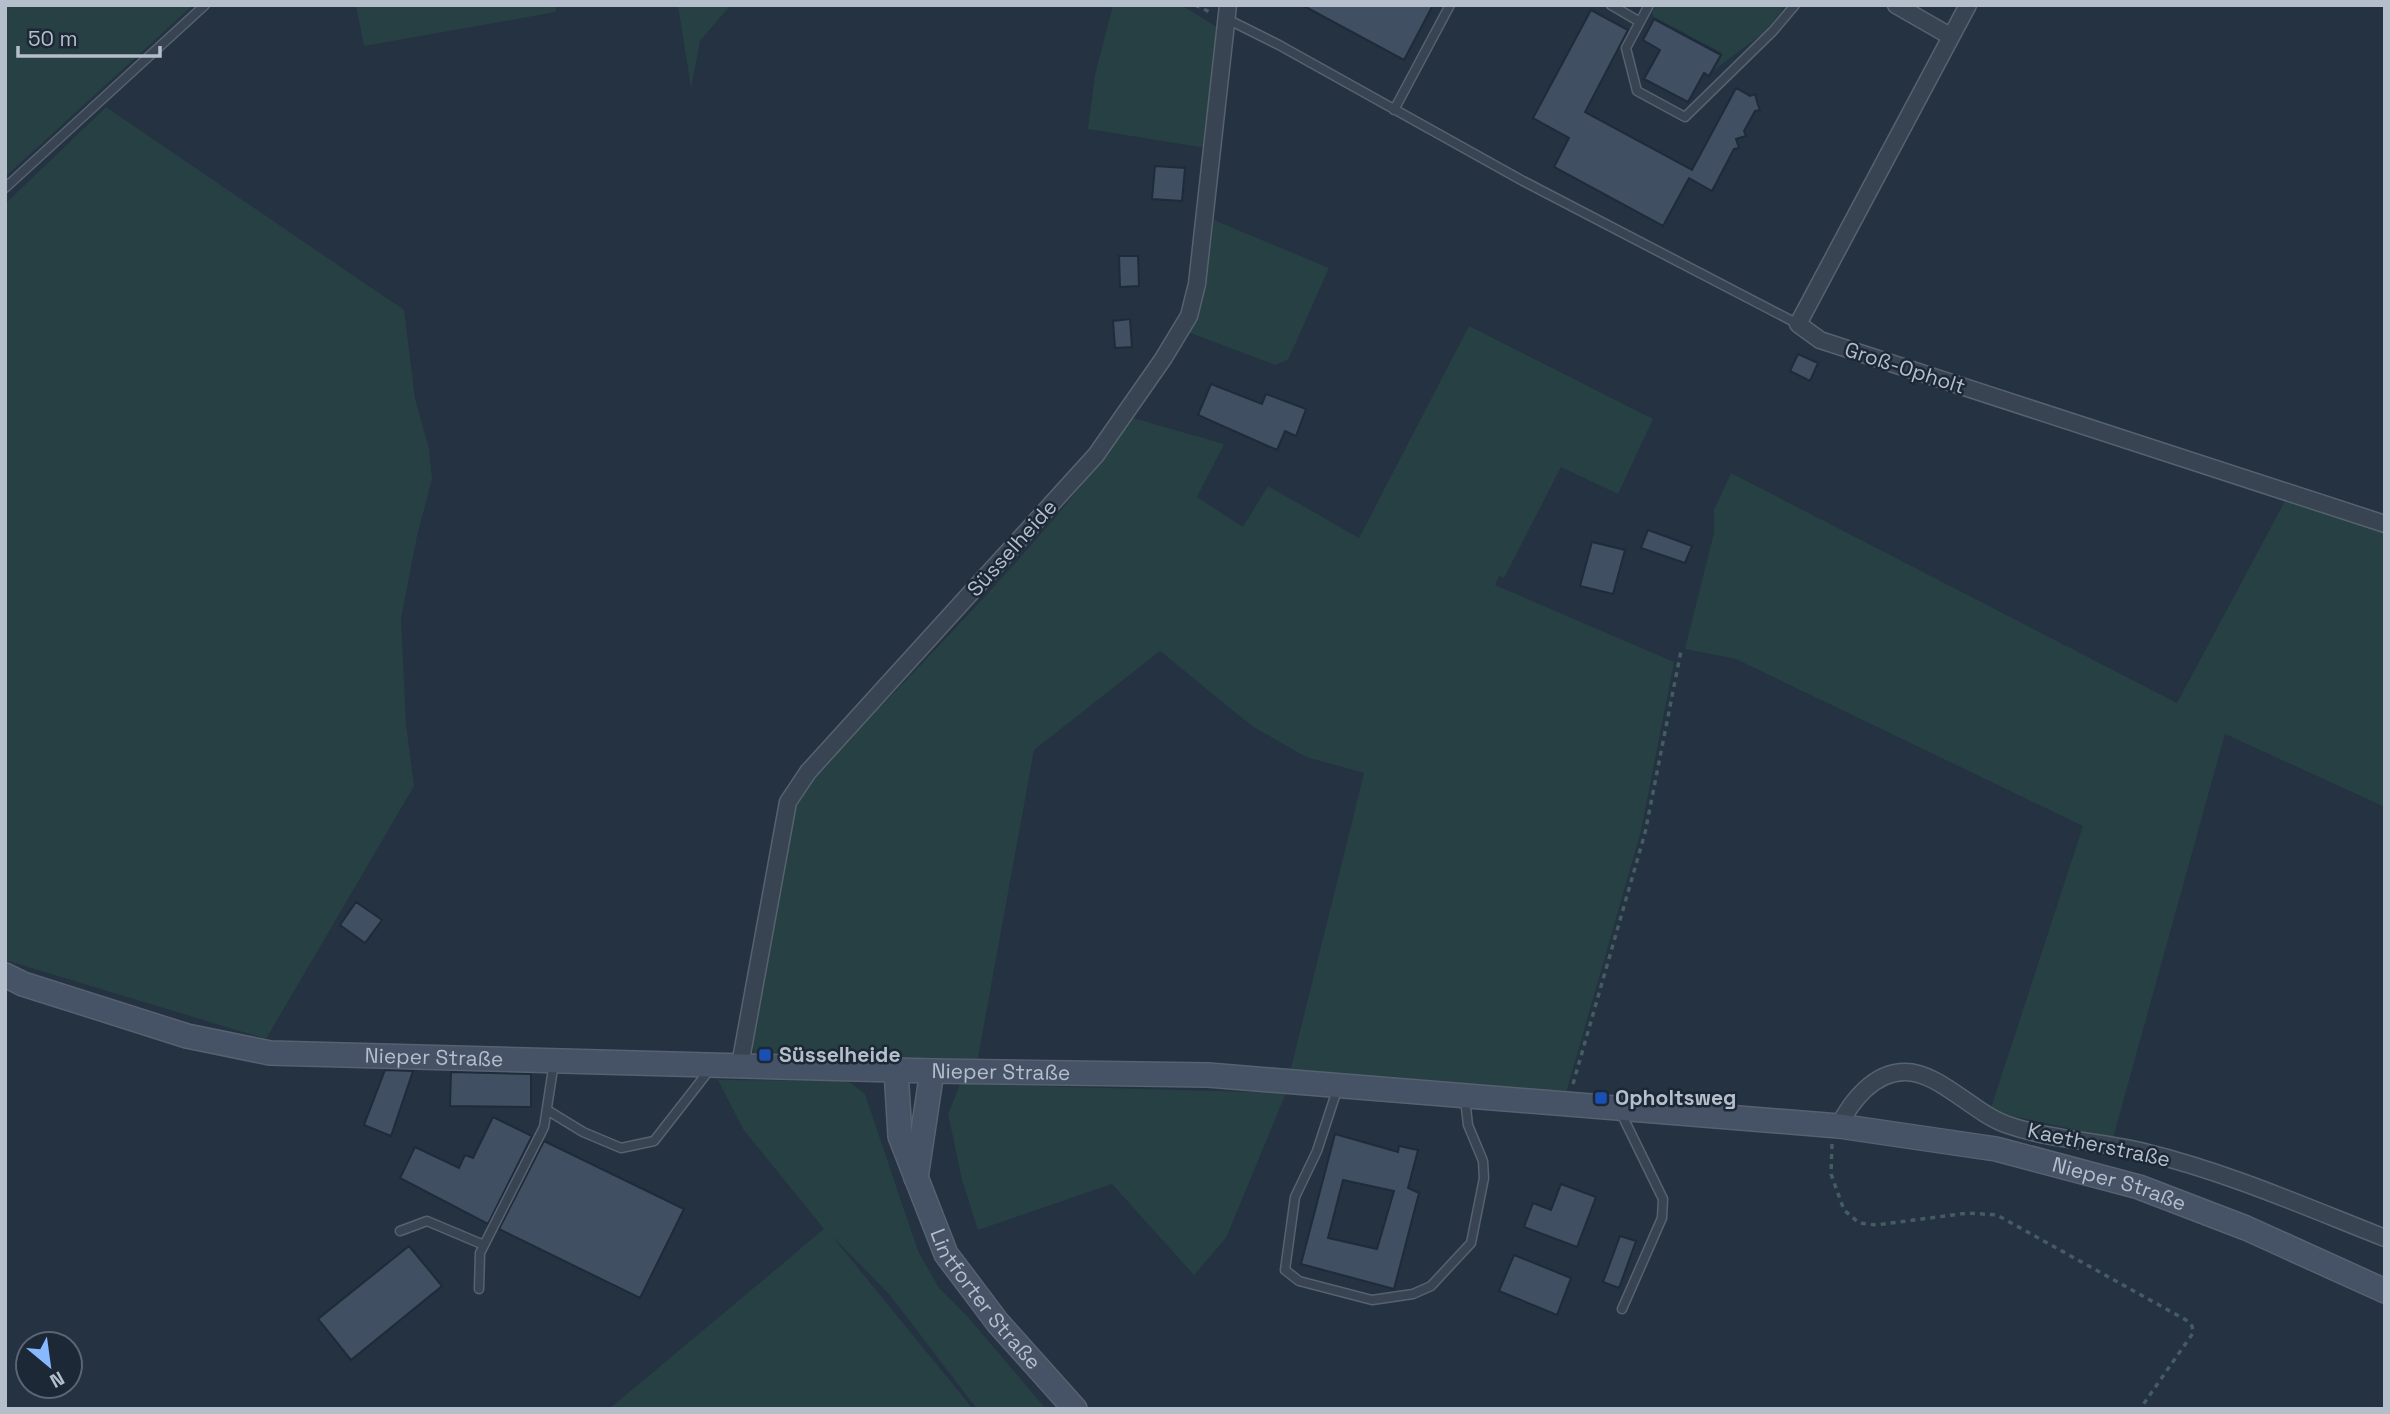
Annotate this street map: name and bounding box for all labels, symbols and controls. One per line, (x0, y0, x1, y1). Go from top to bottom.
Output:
scale bar (18, 14, 159, 58)
text: 50 m (28, 25, 78, 52)
street label: Groß-Opholt (1841, 335, 1969, 400)
street label: Süsselheide (961, 493, 1062, 602)
place label: Süsselheide (779, 1041, 901, 1068)
street label: Nieper Straße (364, 1042, 504, 1072)
marker: Süsselheide (757, 1047, 773, 1063)
street label: Nieper Straße (931, 1057, 1070, 1086)
place label: Opholtsweg (1615, 1084, 1737, 1111)
marker: Opholtsweg (1593, 1090, 1609, 1106)
street label: Kaetherstraße (2025, 1116, 2173, 1173)
street label: Nieper Straße (2049, 1151, 2190, 1217)
street label: Lintforter Straße (924, 1225, 1047, 1375)
north arrow (14, 1330, 84, 1400)
text: N (45, 1365, 69, 1393)

